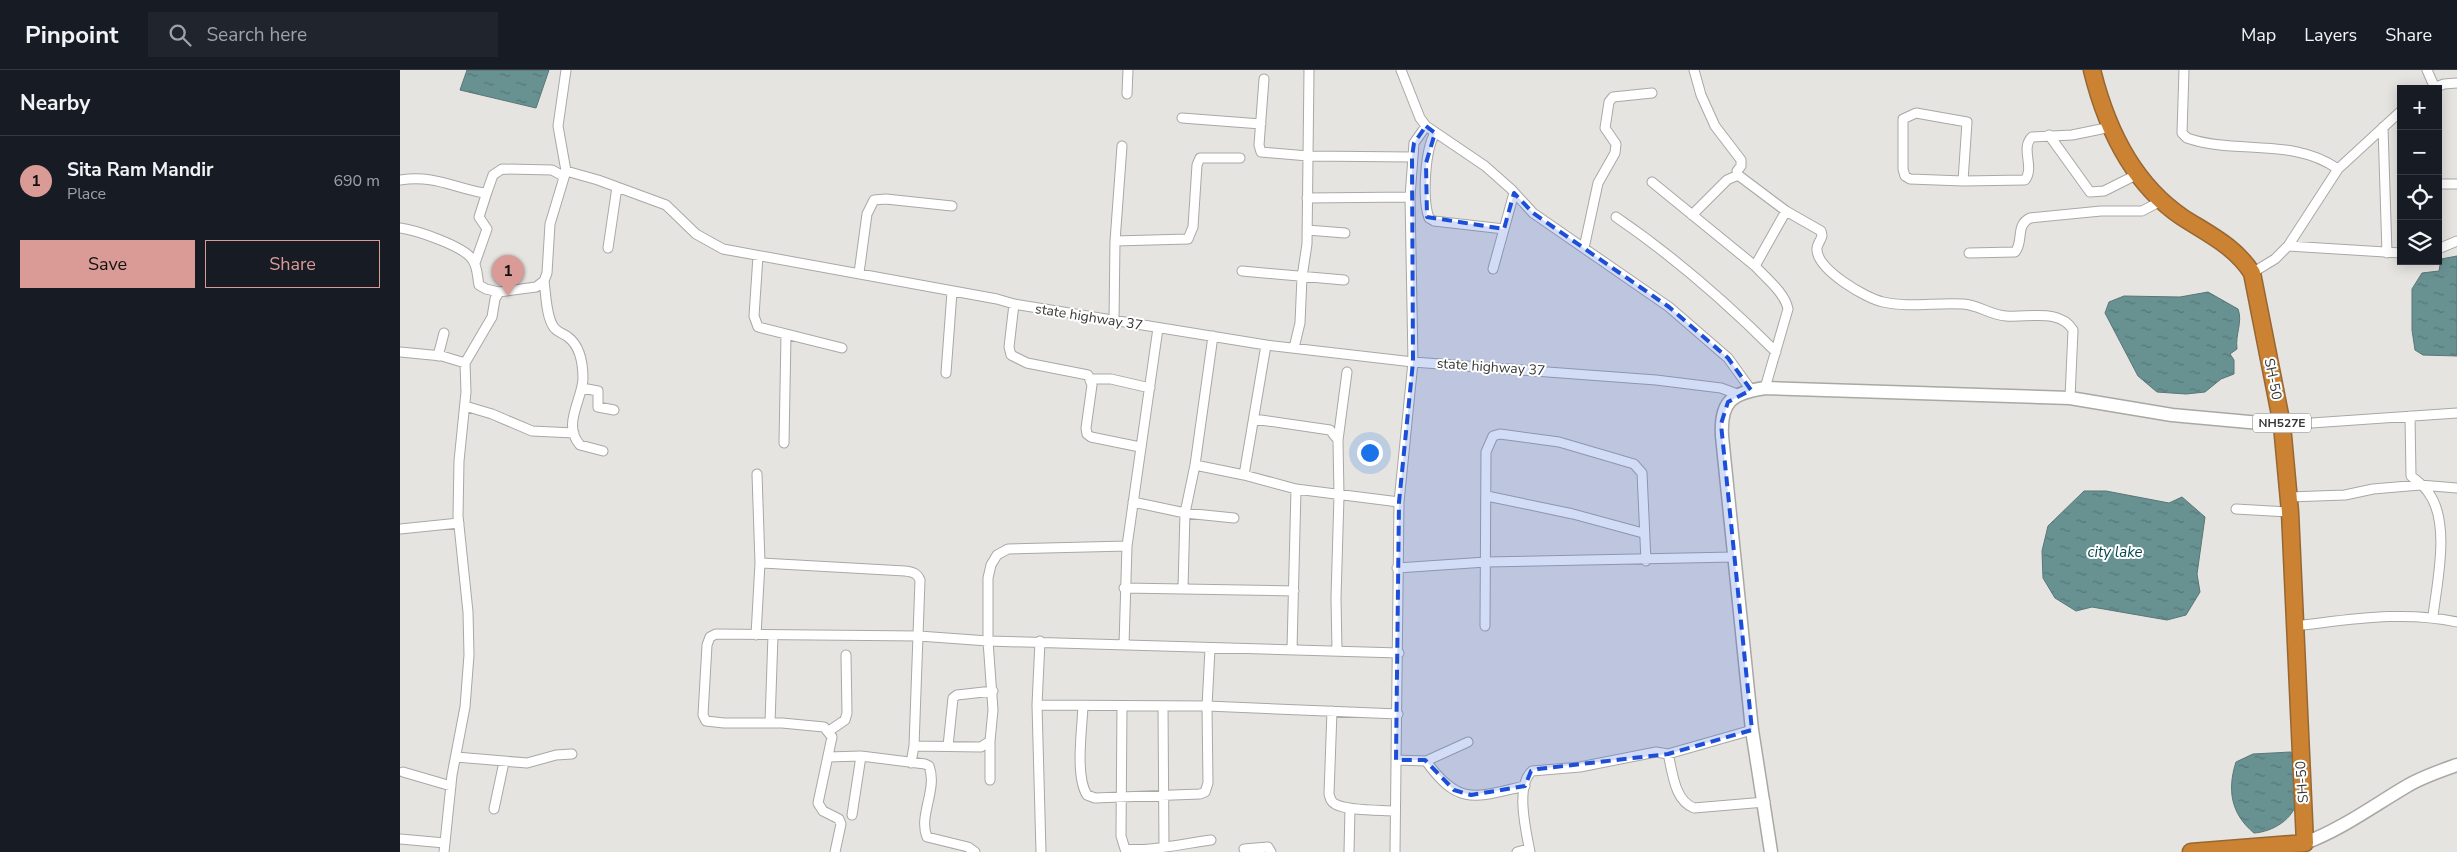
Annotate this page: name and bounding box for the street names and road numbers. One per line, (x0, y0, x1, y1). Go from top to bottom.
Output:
street label: state highway 37 (1034, 299, 1144, 335)
street label: state highway 37 (1436, 354, 1546, 380)
street label: SH-50 (2260, 357, 2286, 401)
road number: NH527E (2253, 413, 2311, 432)
street label: SH-50 (2291, 760, 2313, 804)

